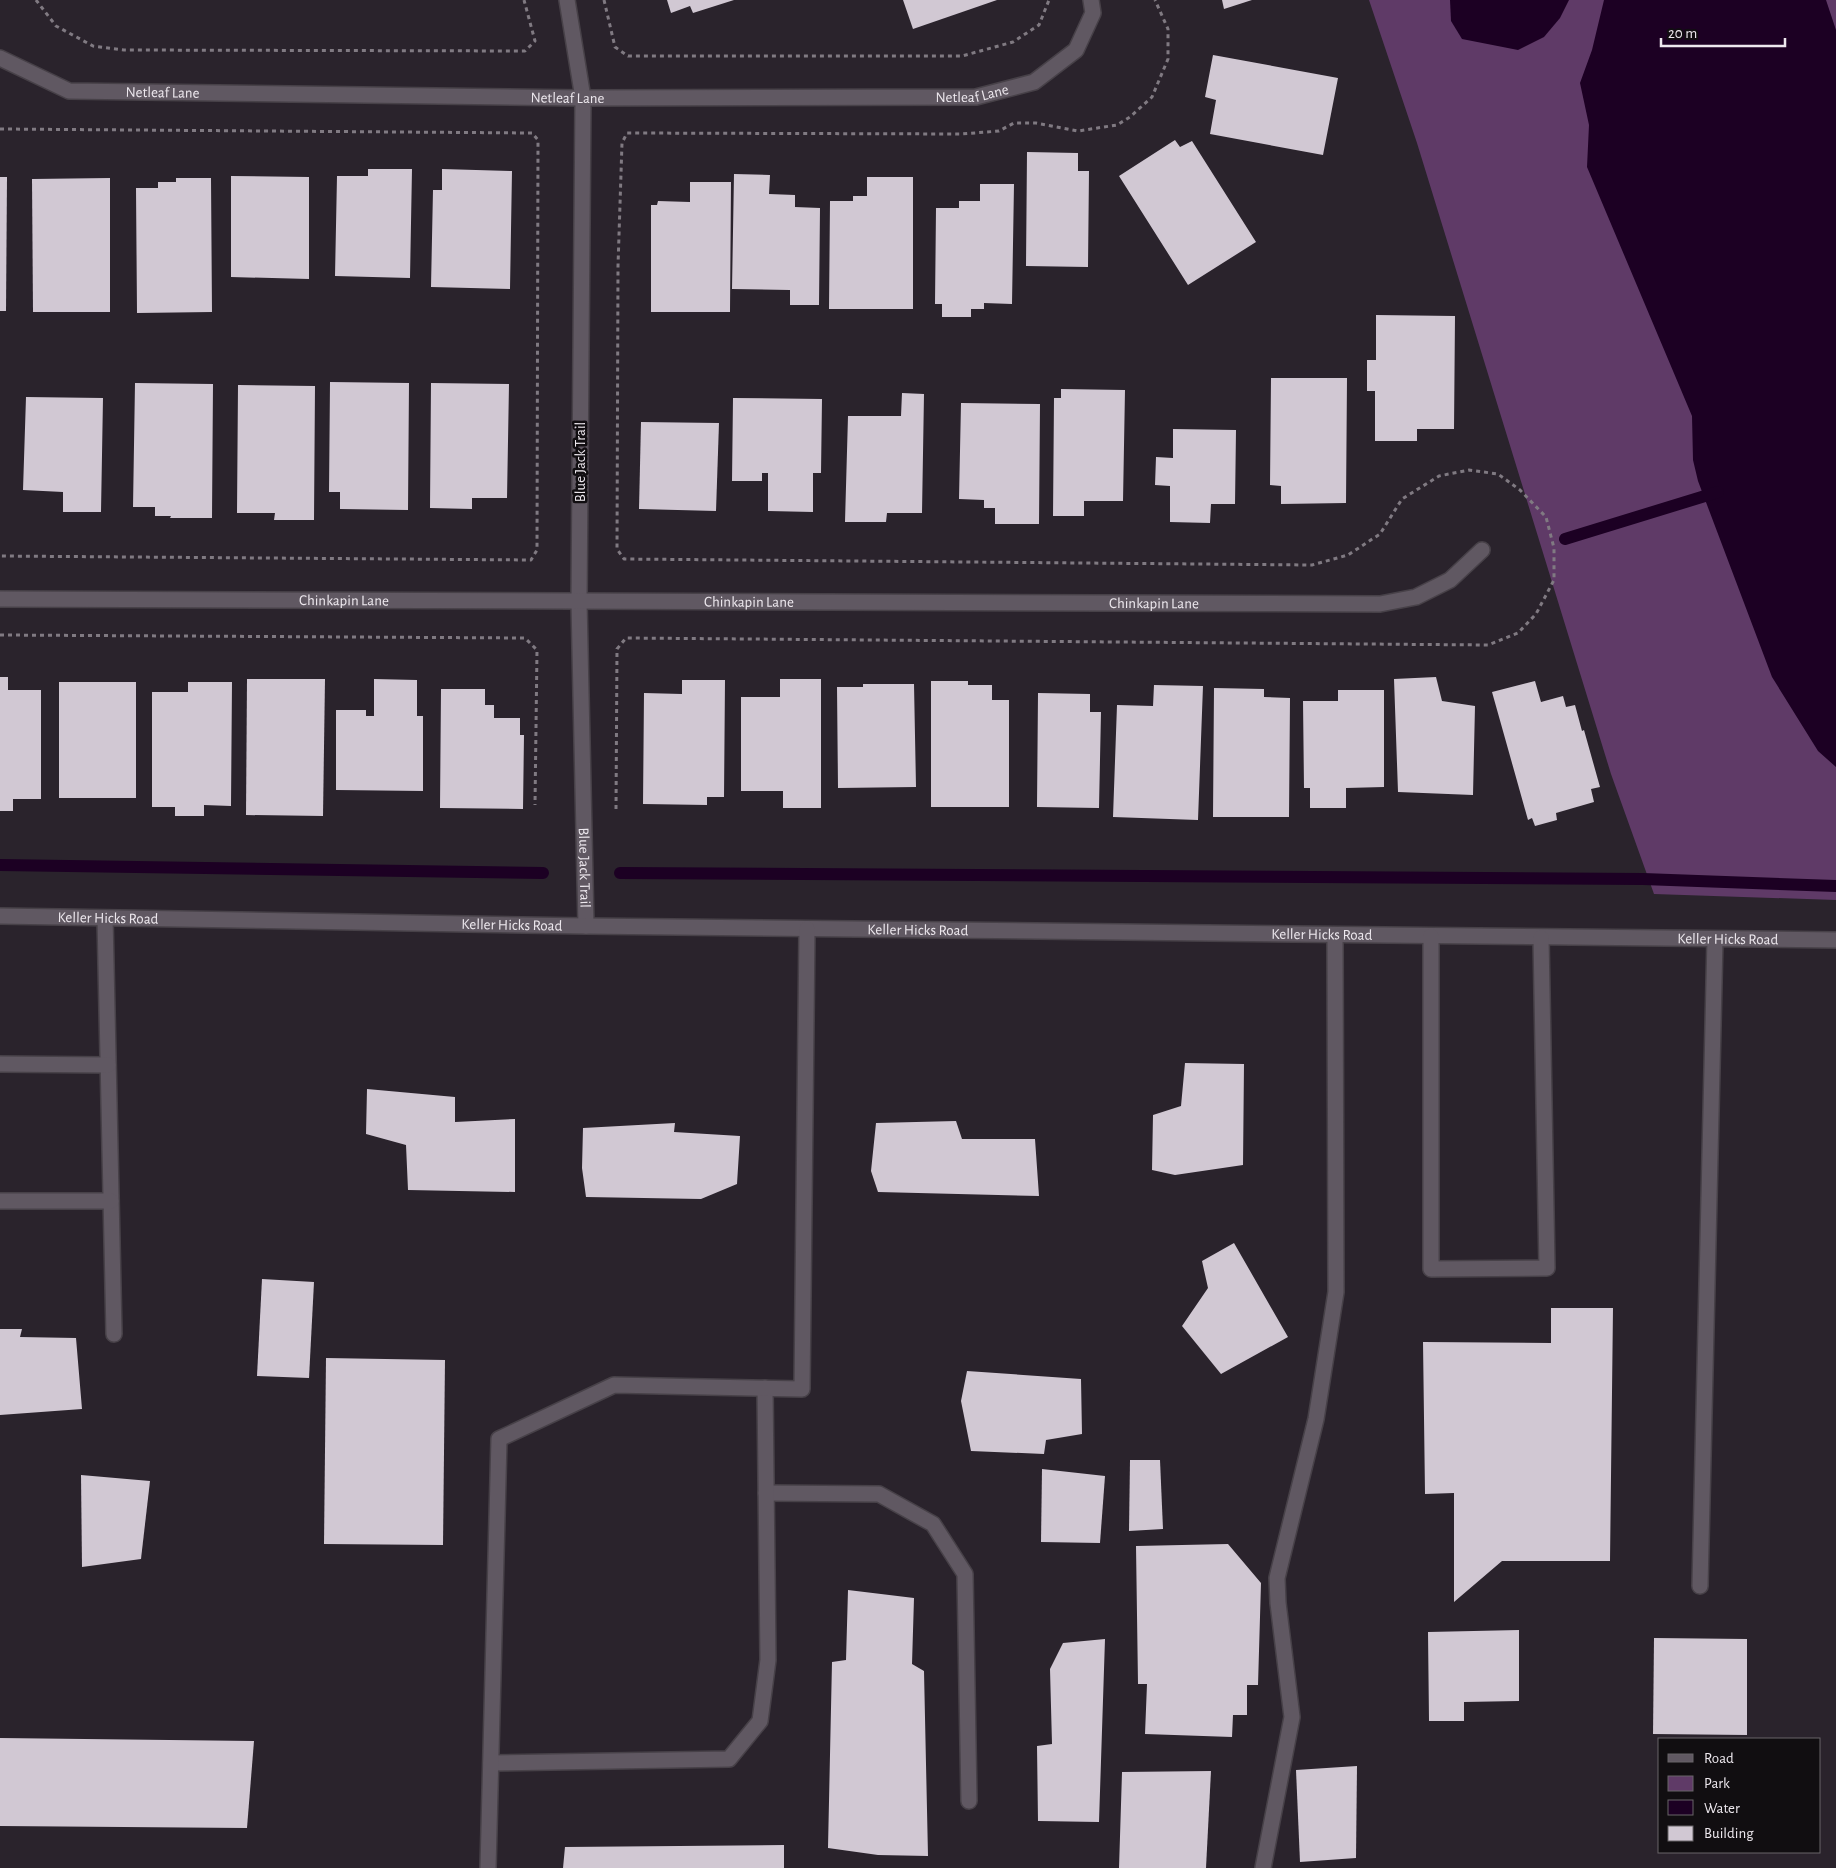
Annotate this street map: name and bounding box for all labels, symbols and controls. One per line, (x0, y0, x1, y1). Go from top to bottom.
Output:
scale bar (1661, 15, 1785, 47)
text: 20 m (1668, 26, 1697, 41)
street label: Netleaf Lane (936, 82, 1010, 105)
street label: Netleaf Lane (125, 85, 200, 101)
street label: Netleaf Lane (530, 90, 604, 106)
street label: Blue Jack Trail (573, 422, 588, 502)
street label: Chinkapin Lane (299, 593, 389, 608)
street label: Chinkapin Lane (704, 595, 794, 610)
street label: Chinkapin Lane (1109, 596, 1199, 611)
street label: Blue Jack Trail (576, 827, 593, 908)
street label: Keller Hicks Road (57, 910, 159, 927)
street label: Keller Hicks Road (461, 917, 563, 934)
street label: Keller Hicks Road (867, 922, 969, 938)
street label: Keller Hicks Road (1271, 927, 1373, 943)
street label: Keller Hicks Road (1677, 931, 1779, 947)
legend (1658, 1738, 1821, 1853)
text: Road (1704, 1751, 1734, 1766)
text: Park (1704, 1776, 1730, 1791)
text: Water (1704, 1801, 1740, 1816)
text: Building (1704, 1826, 1754, 1841)

